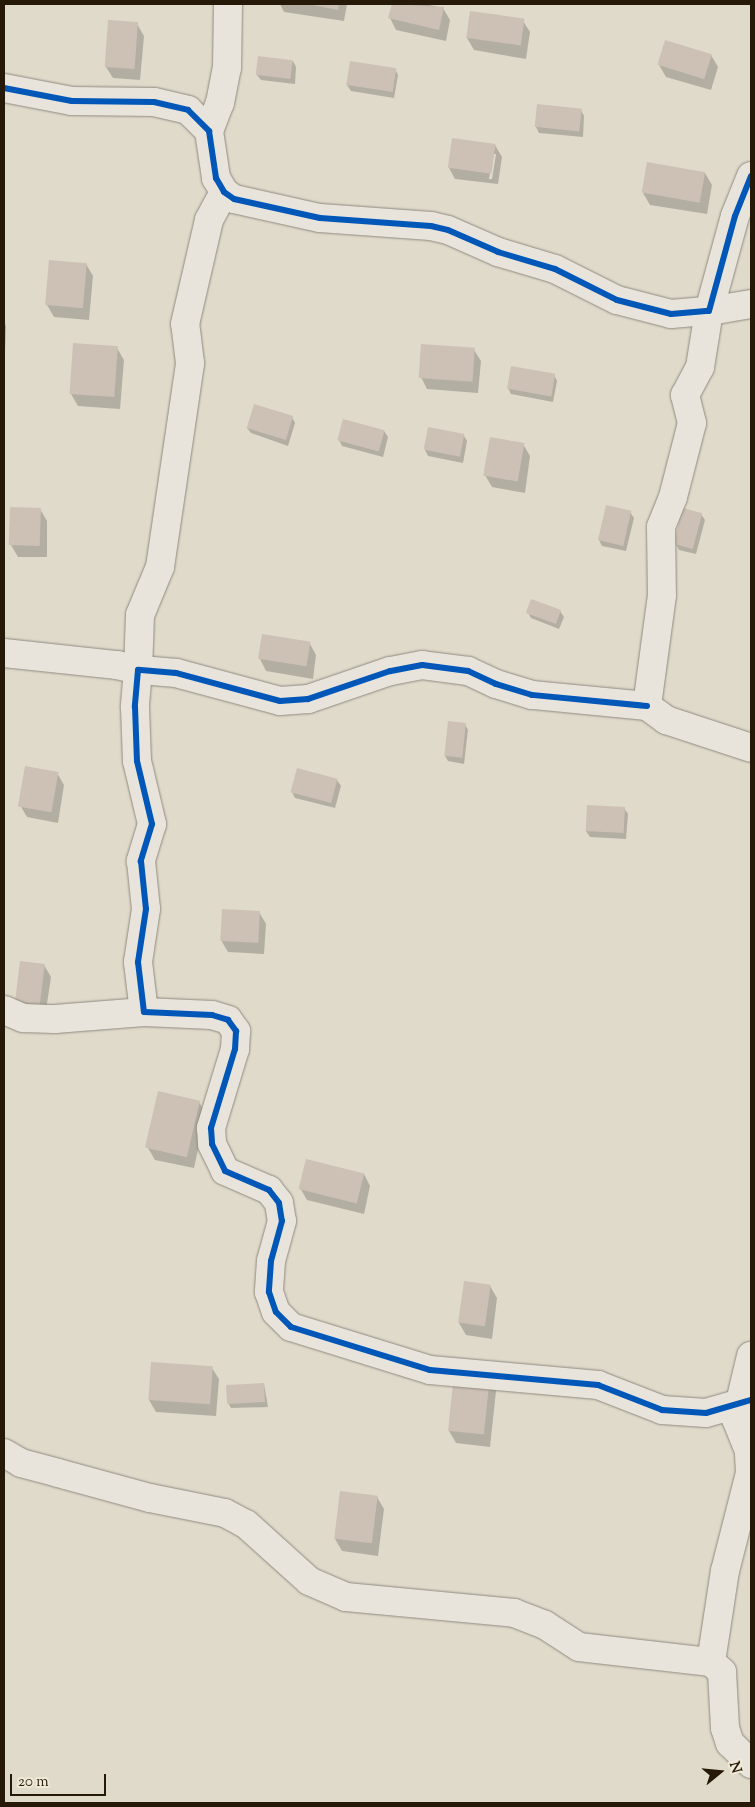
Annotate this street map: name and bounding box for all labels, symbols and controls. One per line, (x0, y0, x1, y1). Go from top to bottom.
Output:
north arrow (695, 1747, 745, 1797)
text: N (723, 1759, 746, 1776)
scale bar (12, 1764, 109, 1796)
text: 20 m (18, 1772, 49, 1793)

